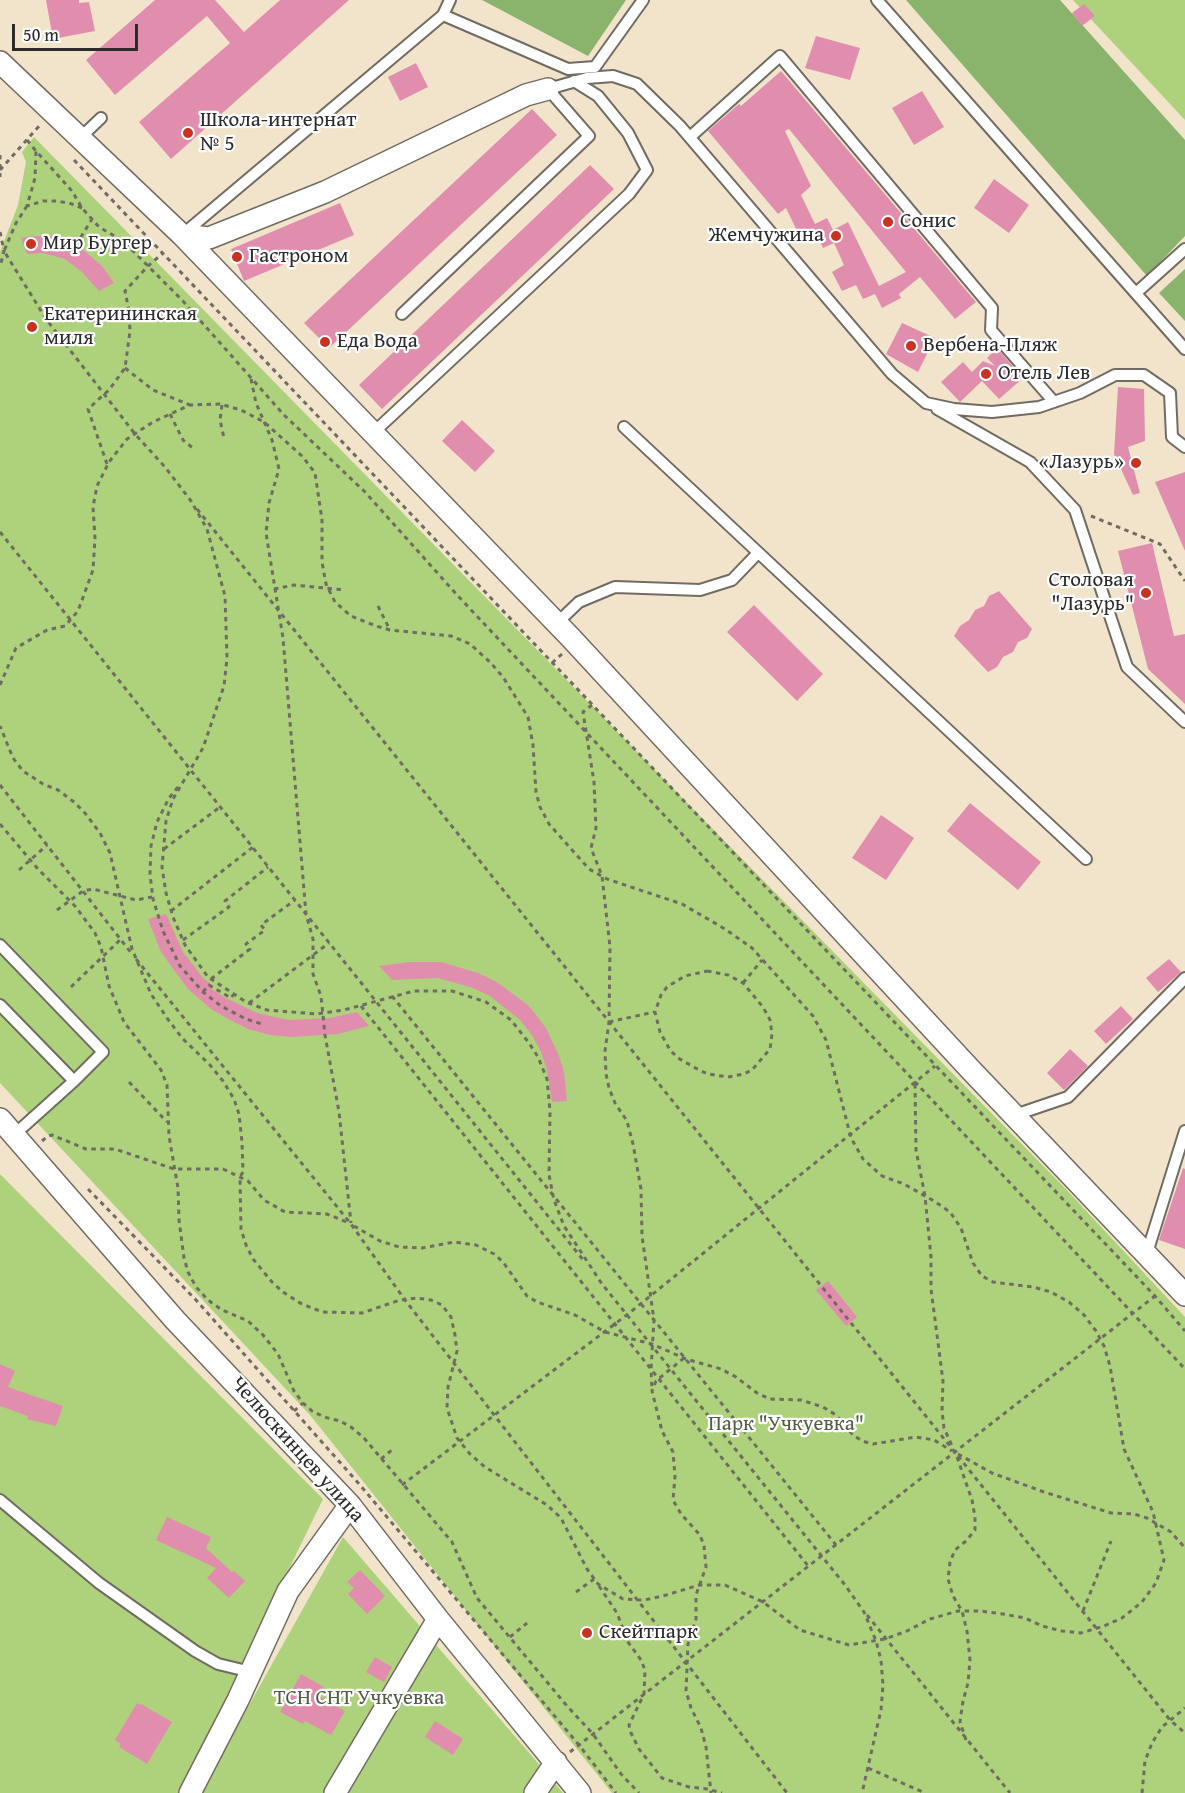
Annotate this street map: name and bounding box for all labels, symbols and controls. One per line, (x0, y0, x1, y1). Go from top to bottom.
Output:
scale bar (15, 12, 141, 50)
text: 50 m (23, 21, 59, 48)
place label: Школа-интернат № 5 (200, 108, 356, 158)
marker: Школа-интернат № 5 (181, 126, 195, 140)
place label: Сонис (900, 209, 956, 235)
marker: Сонис (881, 215, 895, 229)
place label: Жемчужина (709, 223, 824, 249)
marker: Жемчужина (829, 229, 843, 243)
place label: Мир Бургер (43, 231, 152, 257)
marker: Мир Бургер (24, 237, 38, 251)
place label: Гастроном (249, 244, 349, 270)
marker: Гастроном (230, 250, 244, 264)
place label: Екатерининская миля (44, 302, 197, 352)
marker: Екатерининская миля (25, 320, 39, 334)
place label: Еда Вода (337, 329, 418, 355)
place label: Вербена-Пляж (923, 333, 1057, 359)
marker: Еда Вода (318, 335, 332, 349)
marker: Вербена-Пляж (904, 339, 918, 353)
place label: Отель Лев (998, 361, 1090, 387)
marker: Отель Лев (979, 367, 993, 381)
place label: «Лазурь» (1039, 450, 1124, 476)
marker: «Лазурь» (1129, 456, 1143, 470)
place label: Столовая "Лазурь" (1049, 568, 1134, 618)
marker: Столовая "Лазурь" (1139, 586, 1153, 600)
street label: Челюскинцев улица (225, 1372, 369, 1528)
park label: Парк "Учкуевка" (708, 1412, 864, 1438)
place label: Скейтпарк (599, 1620, 698, 1646)
marker: Скейтпарк (580, 1626, 594, 1640)
park label: ТСН СНТ Учкуевка (274, 1686, 444, 1712)

